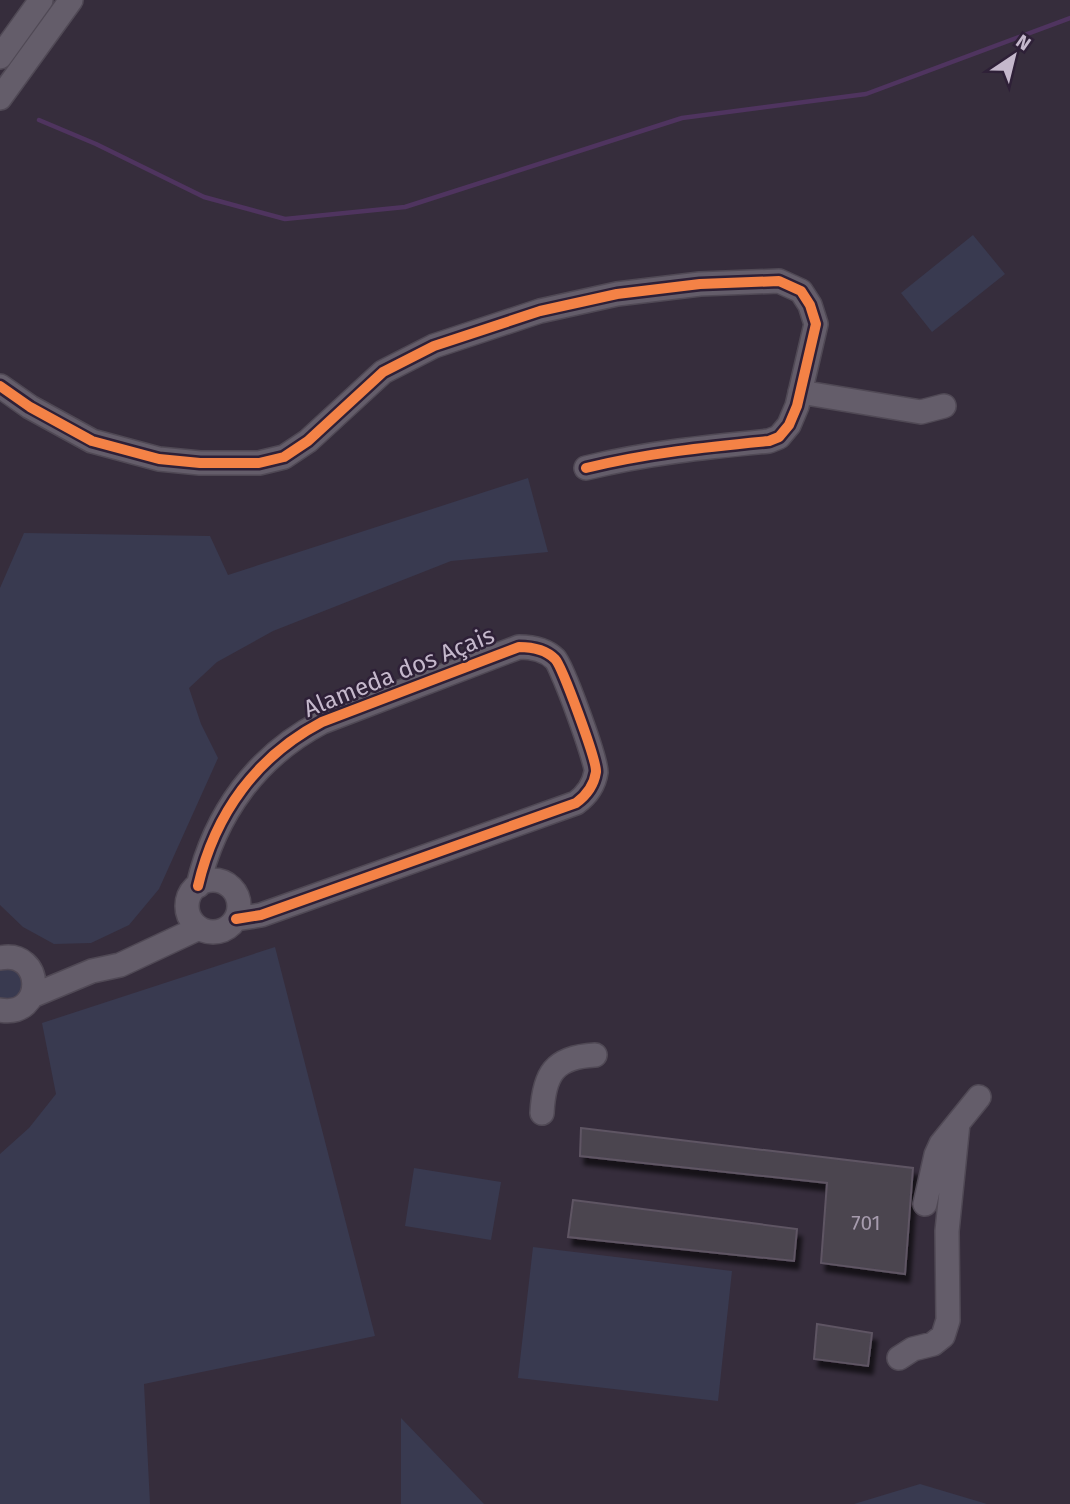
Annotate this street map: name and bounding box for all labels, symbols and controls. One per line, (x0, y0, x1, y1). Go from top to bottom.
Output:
north arrow (979, 21, 1049, 91)
text: N (1012, 29, 1035, 56)
street label: Alameda dos Açais (300, 621, 498, 723)
house number: 701 (851, 1210, 881, 1236)

